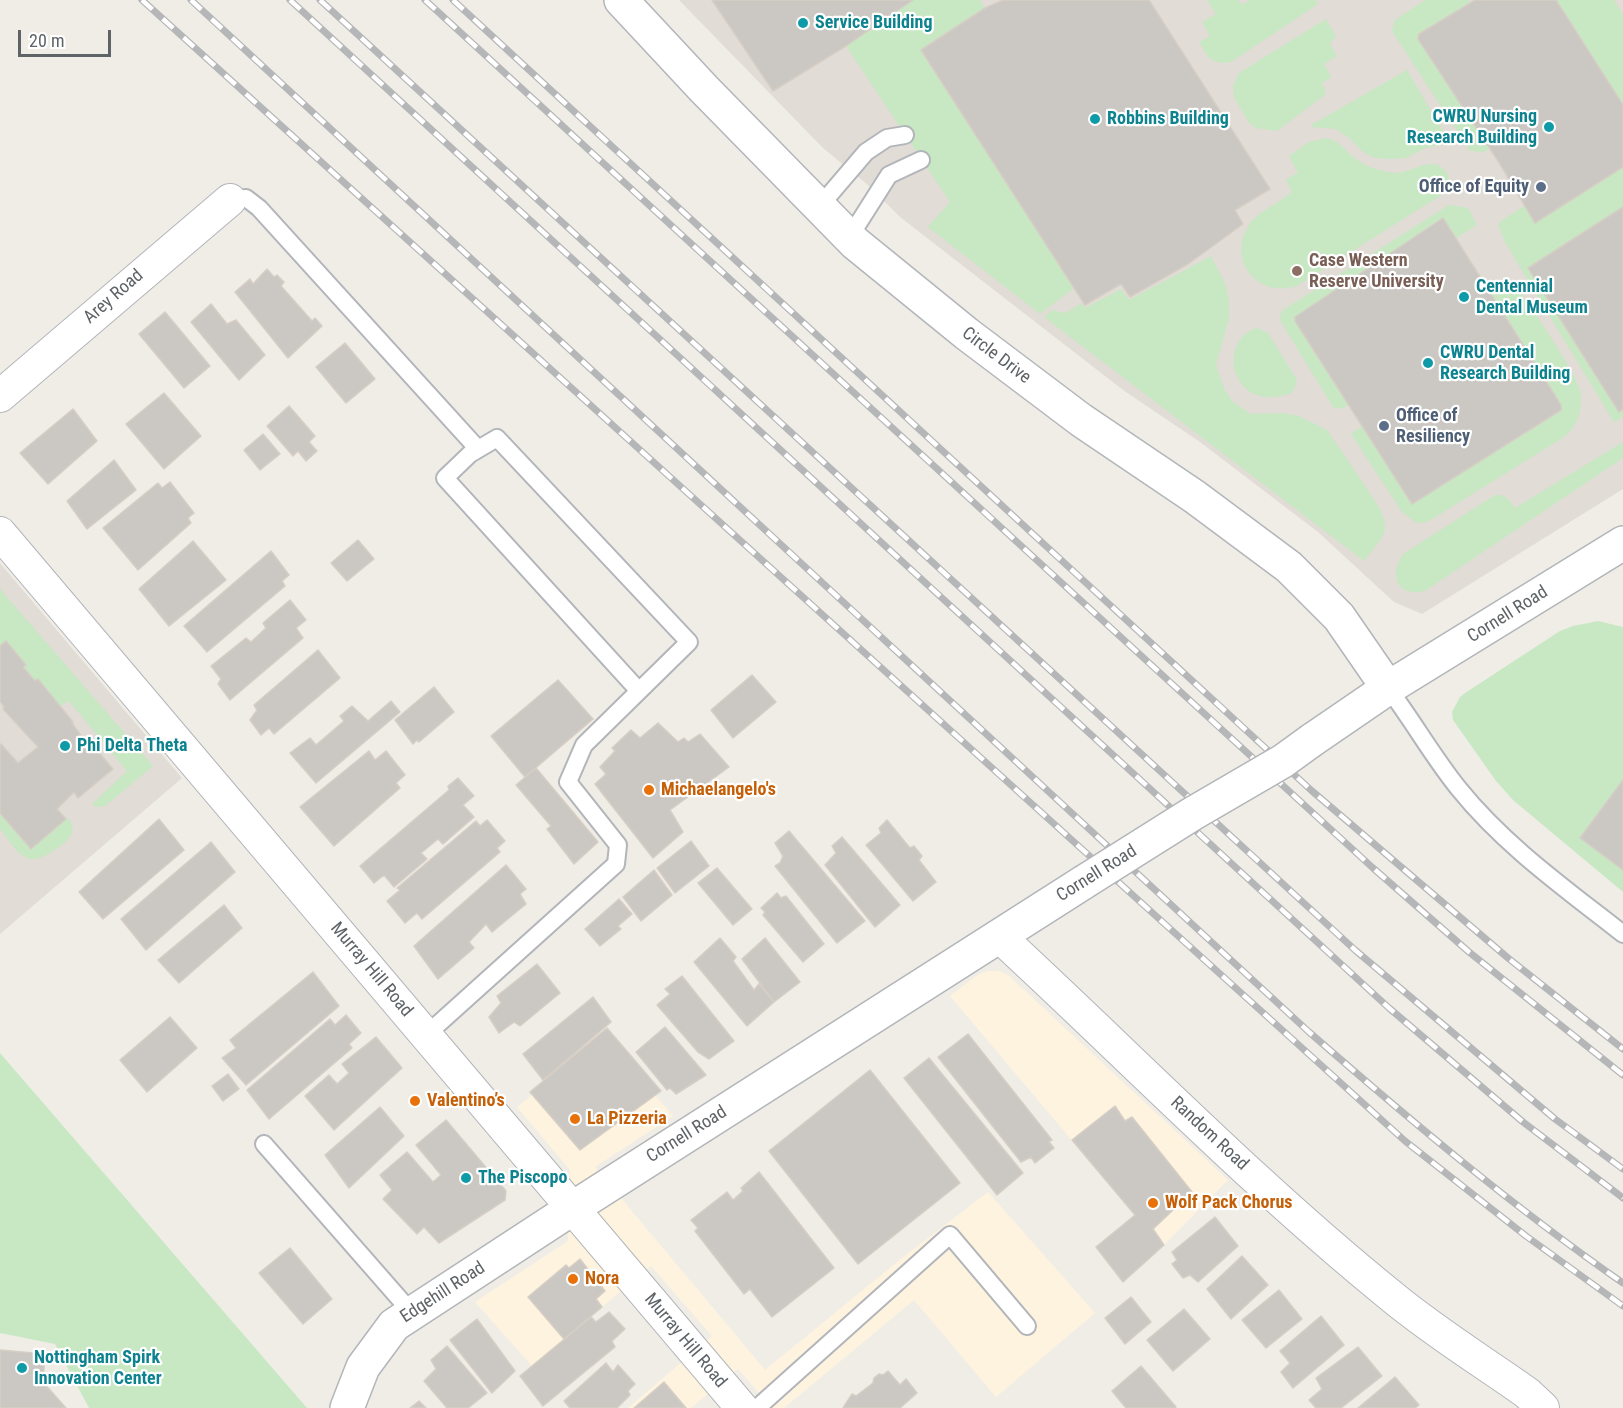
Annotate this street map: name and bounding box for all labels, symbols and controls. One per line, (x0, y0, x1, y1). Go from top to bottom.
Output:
place label: Service Building (815, 12, 932, 34)
marker: Service Building (796, 16, 810, 30)
scale bar (21, 18, 114, 56)
text: 20 m (29, 30, 64, 51)
place label: CWRU Nursing Research Building (1407, 106, 1537, 148)
place label: Robbins Building (1107, 108, 1229, 130)
marker: Robbins Building (1088, 112, 1102, 126)
marker: CWRU Nursing Research Building (1542, 120, 1556, 134)
place label: Office of Equity (1419, 176, 1529, 198)
marker: Office of Equity (1534, 180, 1548, 194)
place label: Case Western Reserve University (1309, 250, 1444, 292)
marker: Case Western Reserve University (1290, 264, 1304, 278)
street label: Arey Road (80, 265, 148, 329)
place label: Centennial Dental Museum (1476, 276, 1588, 318)
marker: Centennial Dental Museum (1457, 290, 1471, 304)
street label: Circle Drive (957, 323, 1035, 389)
place label: CWRU Dental Research Building (1440, 342, 1570, 385)
marker: CWRU Dental Research Building (1421, 356, 1435, 370)
place label: Office of Resiliency (1396, 405, 1470, 448)
marker: Office of Resiliency (1377, 419, 1391, 433)
street label: Cornell Road (1464, 582, 1552, 648)
place label: Phi Delta Theta (77, 735, 187, 757)
marker: Phi Delta Theta (58, 739, 72, 753)
place label: Michaelangelo's (661, 779, 776, 801)
marker: Michaelangelo's (642, 783, 656, 797)
street label: Cornell Road (1053, 841, 1141, 907)
street label: Murray Hill Road (325, 918, 417, 1022)
place label: Valentino’s (427, 1090, 505, 1112)
street label: Random Road (1166, 1092, 1252, 1176)
marker: Valentino’s (408, 1094, 422, 1108)
street label: Cornell Road (643, 1102, 731, 1168)
place label: La Pizzeria (587, 1108, 667, 1130)
marker: La Pizzeria (568, 1112, 582, 1126)
place label: The Piscopo (478, 1167, 567, 1189)
marker: The Piscopo (459, 1171, 473, 1185)
place label: Wolf Pack Chorus (1165, 1192, 1292, 1214)
marker: Wolf Pack Chorus (1146, 1196, 1160, 1210)
street label: Edgehill Road (397, 1258, 489, 1328)
place label: Nora (585, 1268, 619, 1290)
marker: Nora (566, 1272, 580, 1286)
street label: Murray Hill Road (639, 1289, 731, 1393)
place label: Nottingham Spirk Innovation Center (34, 1347, 162, 1390)
marker: Nottingham Spirk Innovation Center (15, 1361, 29, 1375)

